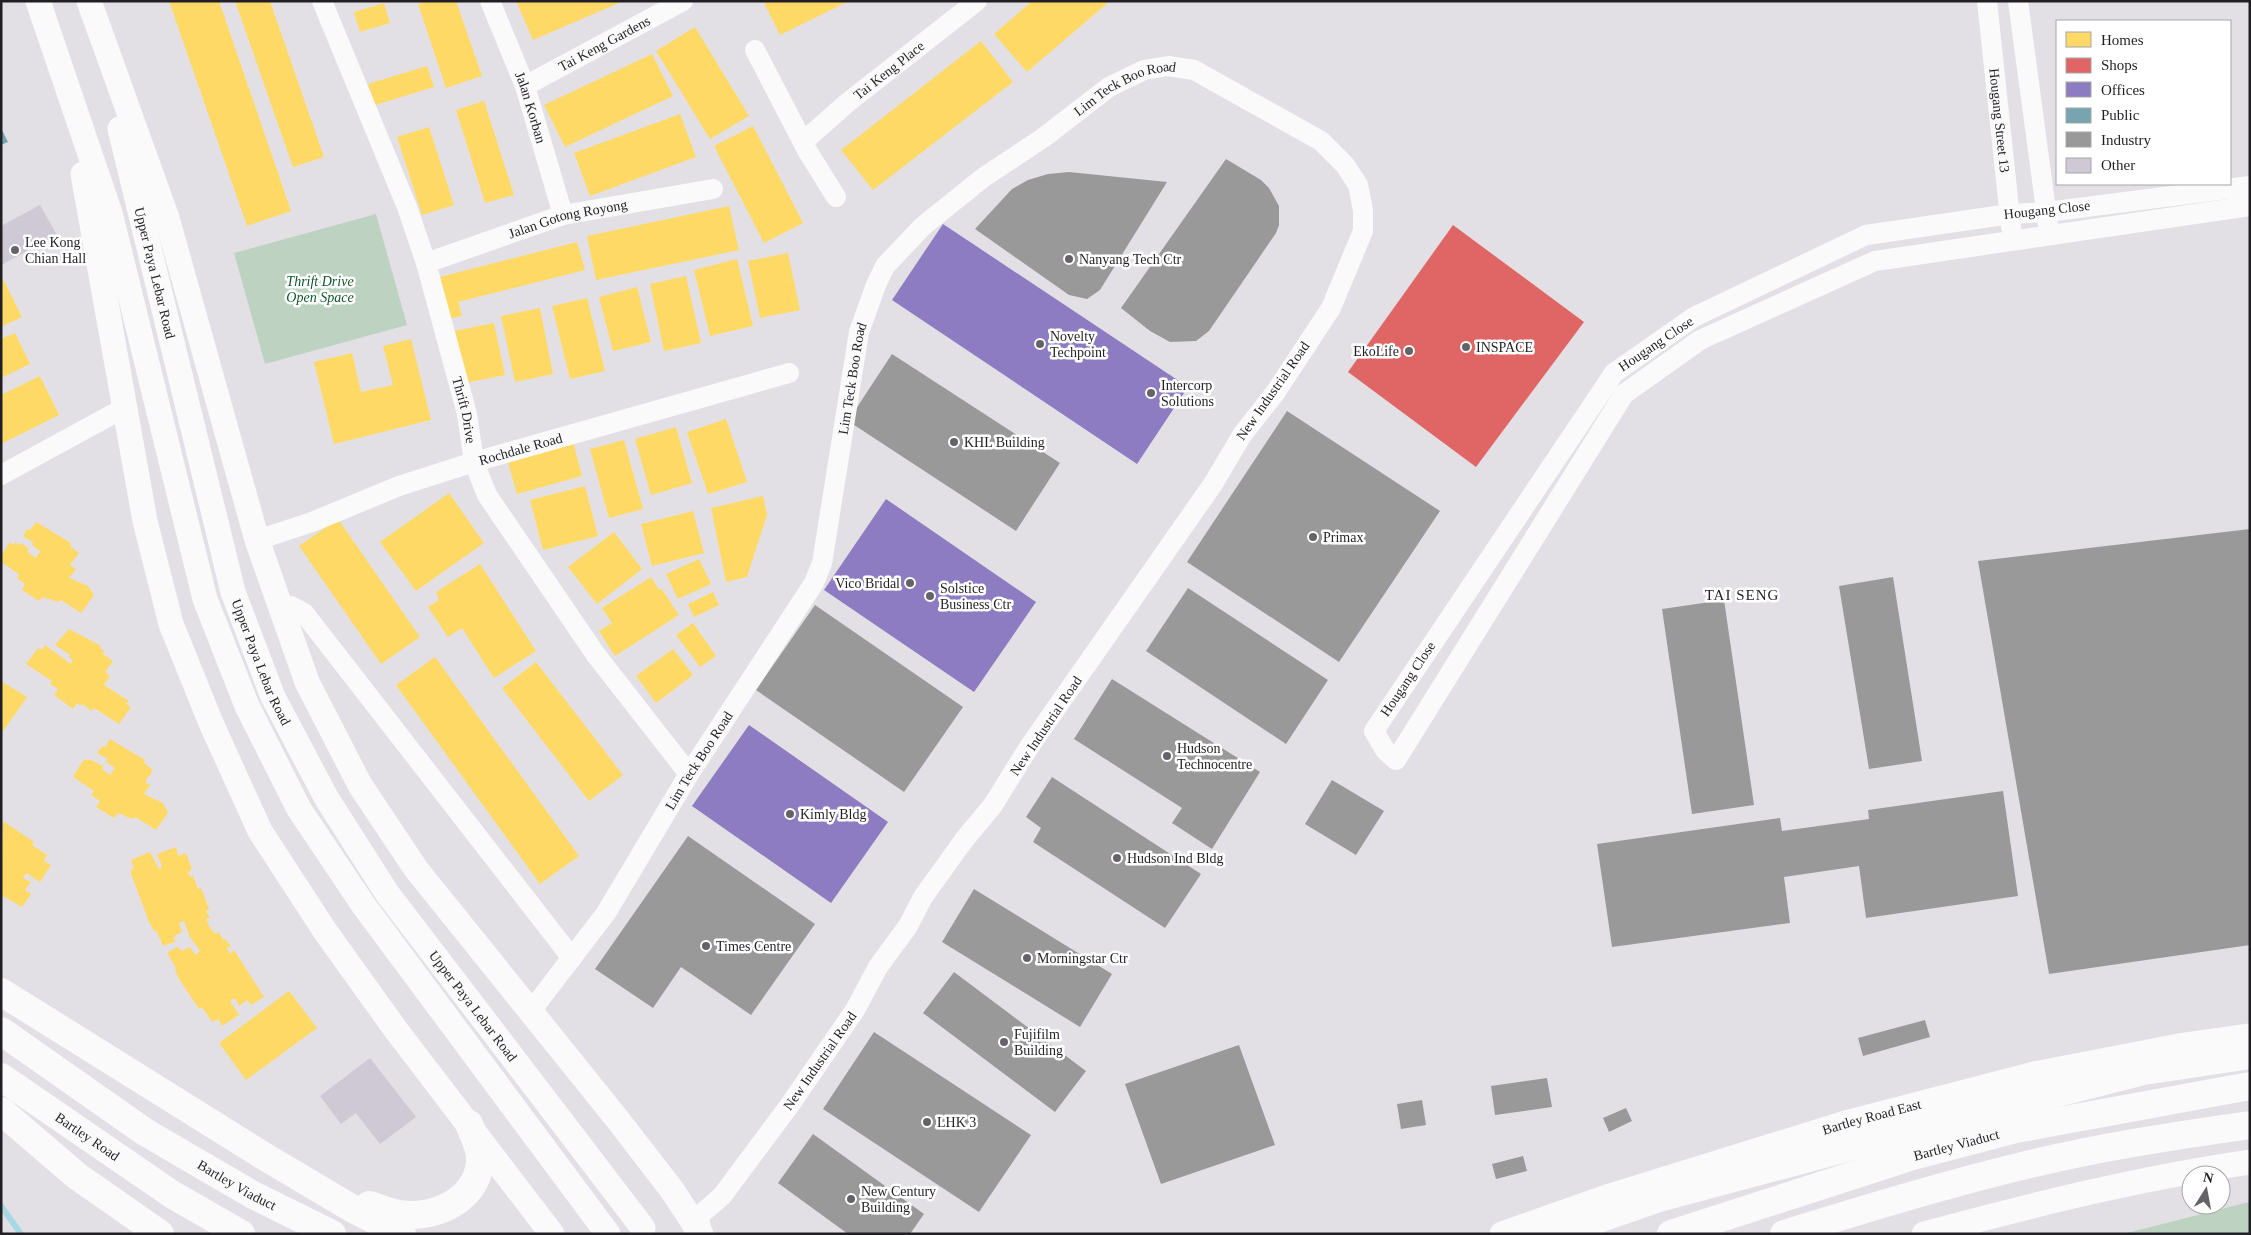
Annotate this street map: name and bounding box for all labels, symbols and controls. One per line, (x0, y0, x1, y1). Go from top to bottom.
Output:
street label: Tai Keng Gardens (556, 13, 653, 74)
legend (2056, 20, 2231, 185)
text: Homes (2101, 32, 2144, 48)
street label: Tai Keng Place (851, 38, 927, 102)
text: Shops (2101, 57, 2138, 73)
street label: Lim Teck Boo Road (1071, 58, 1177, 119)
street label: Hougang Street 13 (1987, 67, 2013, 173)
street label: Jalan Korban (512, 69, 549, 145)
text: Offices (2101, 82, 2145, 98)
text: Public (2101, 107, 2140, 123)
text: Industry (2101, 132, 2151, 148)
text: Other (2101, 157, 2135, 173)
street label: Jalan Gotong Royong (507, 197, 628, 241)
street label: Hougang Close (2003, 198, 2091, 222)
street label: Upper Paya Lebar Road (132, 205, 178, 340)
place label: Lee Kong Chian Hall (25, 235, 86, 266)
marker: Lee Kong Chian Hall (9, 244, 21, 256)
place label: Nanyang Tech Ctr (1079, 252, 1182, 267)
marker: Nanyang Tech Ctr (1063, 253, 1075, 265)
park label: Thrift Drive Open Space (286, 274, 354, 305)
street label: Hougang Close (1616, 314, 1696, 374)
street label: Lim Teck Boo Road (835, 320, 869, 436)
place label: Novelty Techpoint (1050, 329, 1106, 360)
marker: Novelty Techpoint (1034, 338, 1046, 350)
street label: New Industrial Road (1233, 339, 1313, 443)
place label: INSPACE (1476, 340, 1533, 355)
marker: INSPACE (1460, 341, 1472, 353)
place label: EkoLife (1353, 344, 1399, 359)
marker: EkoLife (1403, 345, 1415, 357)
street label: Thrift Drive (450, 375, 479, 444)
place label: Intercorp Solutions (1161, 378, 1214, 409)
marker: Intercorp Solutions (1145, 387, 1157, 399)
street label: Rochdale Road (477, 430, 564, 468)
place label: KHL Building (964, 435, 1045, 450)
marker: KHL Building (948, 436, 960, 448)
place label: Primax (1323, 530, 1363, 545)
marker: Primax (1307, 531, 1319, 543)
place label: Vico Bridal (835, 576, 900, 591)
marker: Vico Bridal (904, 577, 916, 589)
place label: Solstice Business Ctr (940, 581, 1012, 612)
district label: TAI SENG (1705, 587, 1779, 603)
marker: Solstice Business Ctr (924, 590, 936, 602)
street label: Upper Paya Lebar Road (229, 597, 294, 728)
street label: Hougang Close (1378, 639, 1438, 719)
street label: New Industrial Road (1007, 673, 1085, 779)
street label: Lim Teck Boo Road (662, 708, 736, 812)
place label: Hudson Technocentre (1177, 741, 1252, 772)
marker: Hudson Technocentre (1161, 750, 1173, 762)
place label: Kimly Bldg (800, 807, 867, 822)
marker: Kimly Bldg (784, 808, 796, 820)
place label: Hudson Ind Bldg (1127, 851, 1223, 866)
marker: Hudson Ind Bldg (1111, 852, 1123, 864)
place label: Times Centre (716, 939, 791, 954)
marker: Times Centre (700, 940, 712, 952)
street label: Upper Paya Lebar Road (426, 948, 520, 1064)
place label: Morningstar Ctr (1037, 951, 1128, 966)
marker: Morningstar Ctr (1021, 952, 1033, 964)
street label: New Industrial Road (780, 1009, 860, 1113)
place label: Fujifilm Building (1014, 1027, 1063, 1058)
marker: Fujifilm Building (998, 1036, 1010, 1048)
street label: Bartley Road East (1820, 1096, 1923, 1137)
street label: Bartley Road (53, 1109, 122, 1164)
place label: LHK 3 (937, 1115, 976, 1130)
marker: LHK 3 (921, 1116, 933, 1128)
street label: Bartley Viaduct (1912, 1126, 2001, 1163)
street label: Bartley Viaduct (195, 1157, 279, 1213)
north arrow (2181, 1165, 2231, 1215)
text: N (2202, 1169, 2215, 1186)
place label: New Century Building (861, 1184, 936, 1215)
marker: New Century Building (845, 1193, 857, 1205)

